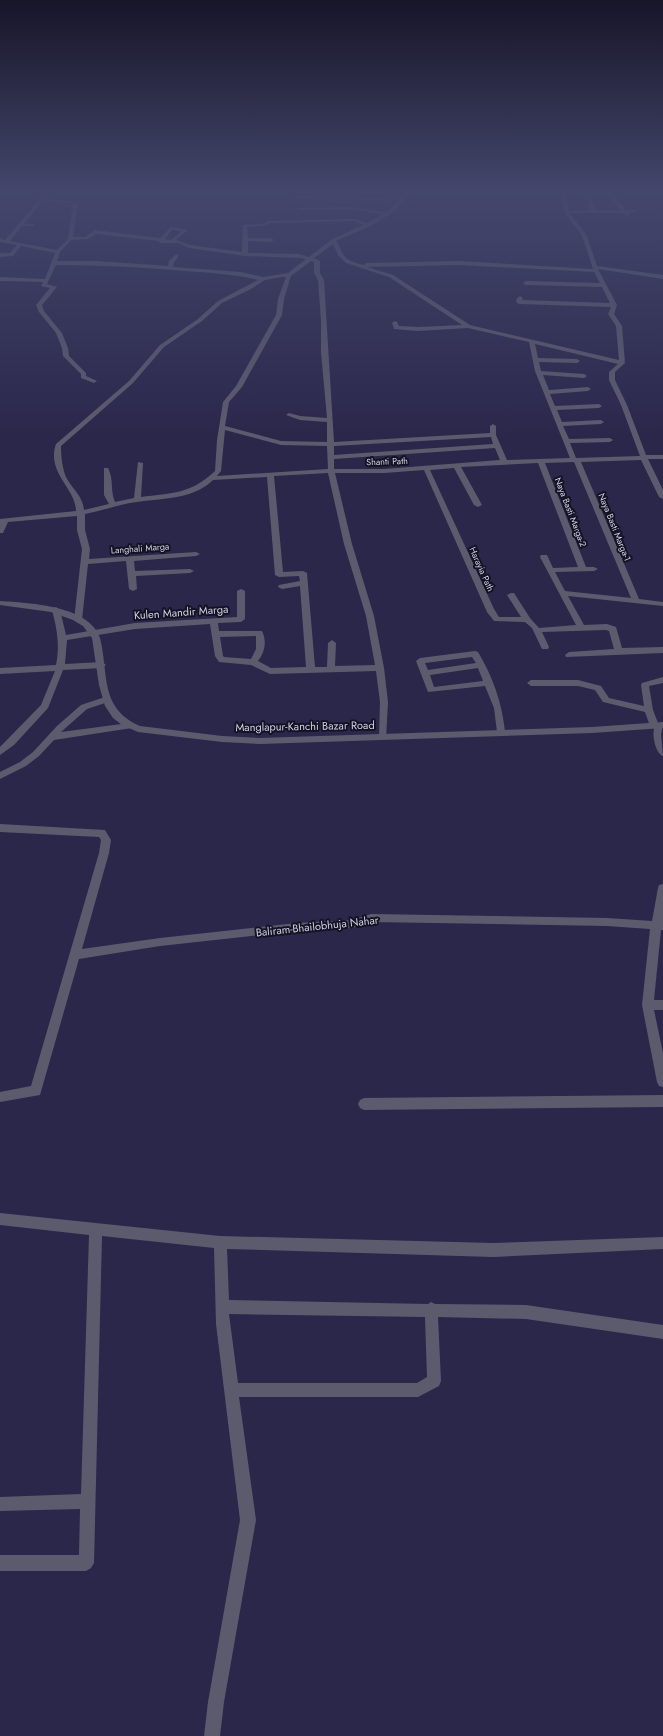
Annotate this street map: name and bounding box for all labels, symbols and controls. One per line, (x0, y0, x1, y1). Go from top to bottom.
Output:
street label: Shanti Path (366, 454, 408, 468)
street label: Naya Basti Marga-2 (552, 475, 590, 549)
street label: Naya Basti Marga-1 (595, 491, 635, 563)
street label: Langhali Marga (110, 539, 170, 557)
street label: Harayia Path (466, 545, 498, 594)
street label: Kulen Mandir Marga (133, 601, 229, 623)
street label: Manglapur-Kanchi Bazar Road (235, 717, 375, 735)
street label: Baliram-Bhailobhuja Nahar (255, 912, 379, 940)

